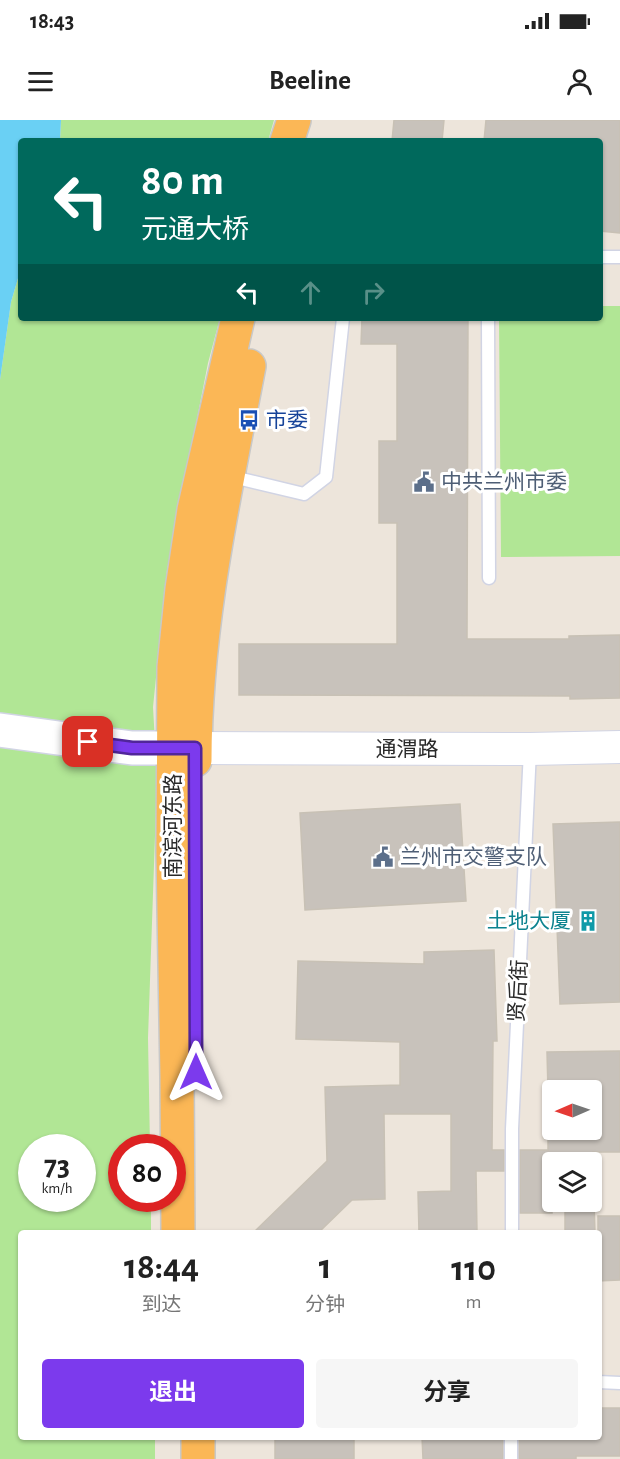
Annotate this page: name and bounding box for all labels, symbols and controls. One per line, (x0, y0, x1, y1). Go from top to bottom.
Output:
text: 18:43 (30, 10, 74, 32)
icon: menu (24, 65, 57, 98)
icon: person (563, 65, 596, 98)
text: Beeline (269, 67, 351, 94)
text: 80 m (141, 160, 224, 202)
icon: left (42, 162, 120, 240)
text: 元通大桥 (141, 216, 249, 243)
icon: left (231, 276, 264, 309)
icon: ahead (294, 276, 327, 309)
icon: right (357, 276, 390, 309)
bus stop icon: 市委 (237, 408, 261, 432)
place label: 市委 (266, 409, 308, 431)
public building icon: 中共兰州市委 (412, 470, 436, 494)
place label: 中共兰州市委 (441, 471, 567, 493)
pin (62, 716, 113, 767)
icon: arrive (71, 725, 104, 758)
street label: 通渭路 (376, 738, 439, 760)
street label: 南滨河东路 (162, 774, 184, 879)
public building icon: 兰州市交警支队 (371, 845, 395, 869)
place label: 兰州市交警支队 (400, 846, 547, 868)
building icon: 土地大厦 (576, 909, 600, 933)
place label: 土地大厦 (487, 910, 571, 932)
street label: 贤后街 (505, 959, 531, 1023)
position arrow (164, 1040, 228, 1104)
north arrow (542, 1080, 602, 1140)
map controls (542, 1080, 602, 1212)
speed limit sign: 80 (108, 1134, 186, 1212)
text: 73 (44, 1151, 70, 1181)
button: layers (542, 1152, 602, 1212)
text: km/h (42, 1181, 72, 1196)
text: 18:44 (124, 1249, 199, 1285)
text: 1 (319, 1249, 332, 1285)
text: 110 (451, 1251, 496, 1287)
text: m (466, 1292, 482, 1312)
text: 到达 (142, 1295, 182, 1315)
text: 分钟 (305, 1295, 345, 1315)
button: 退出 (42, 1359, 304, 1428)
button: 分享 (316, 1359, 578, 1428)

